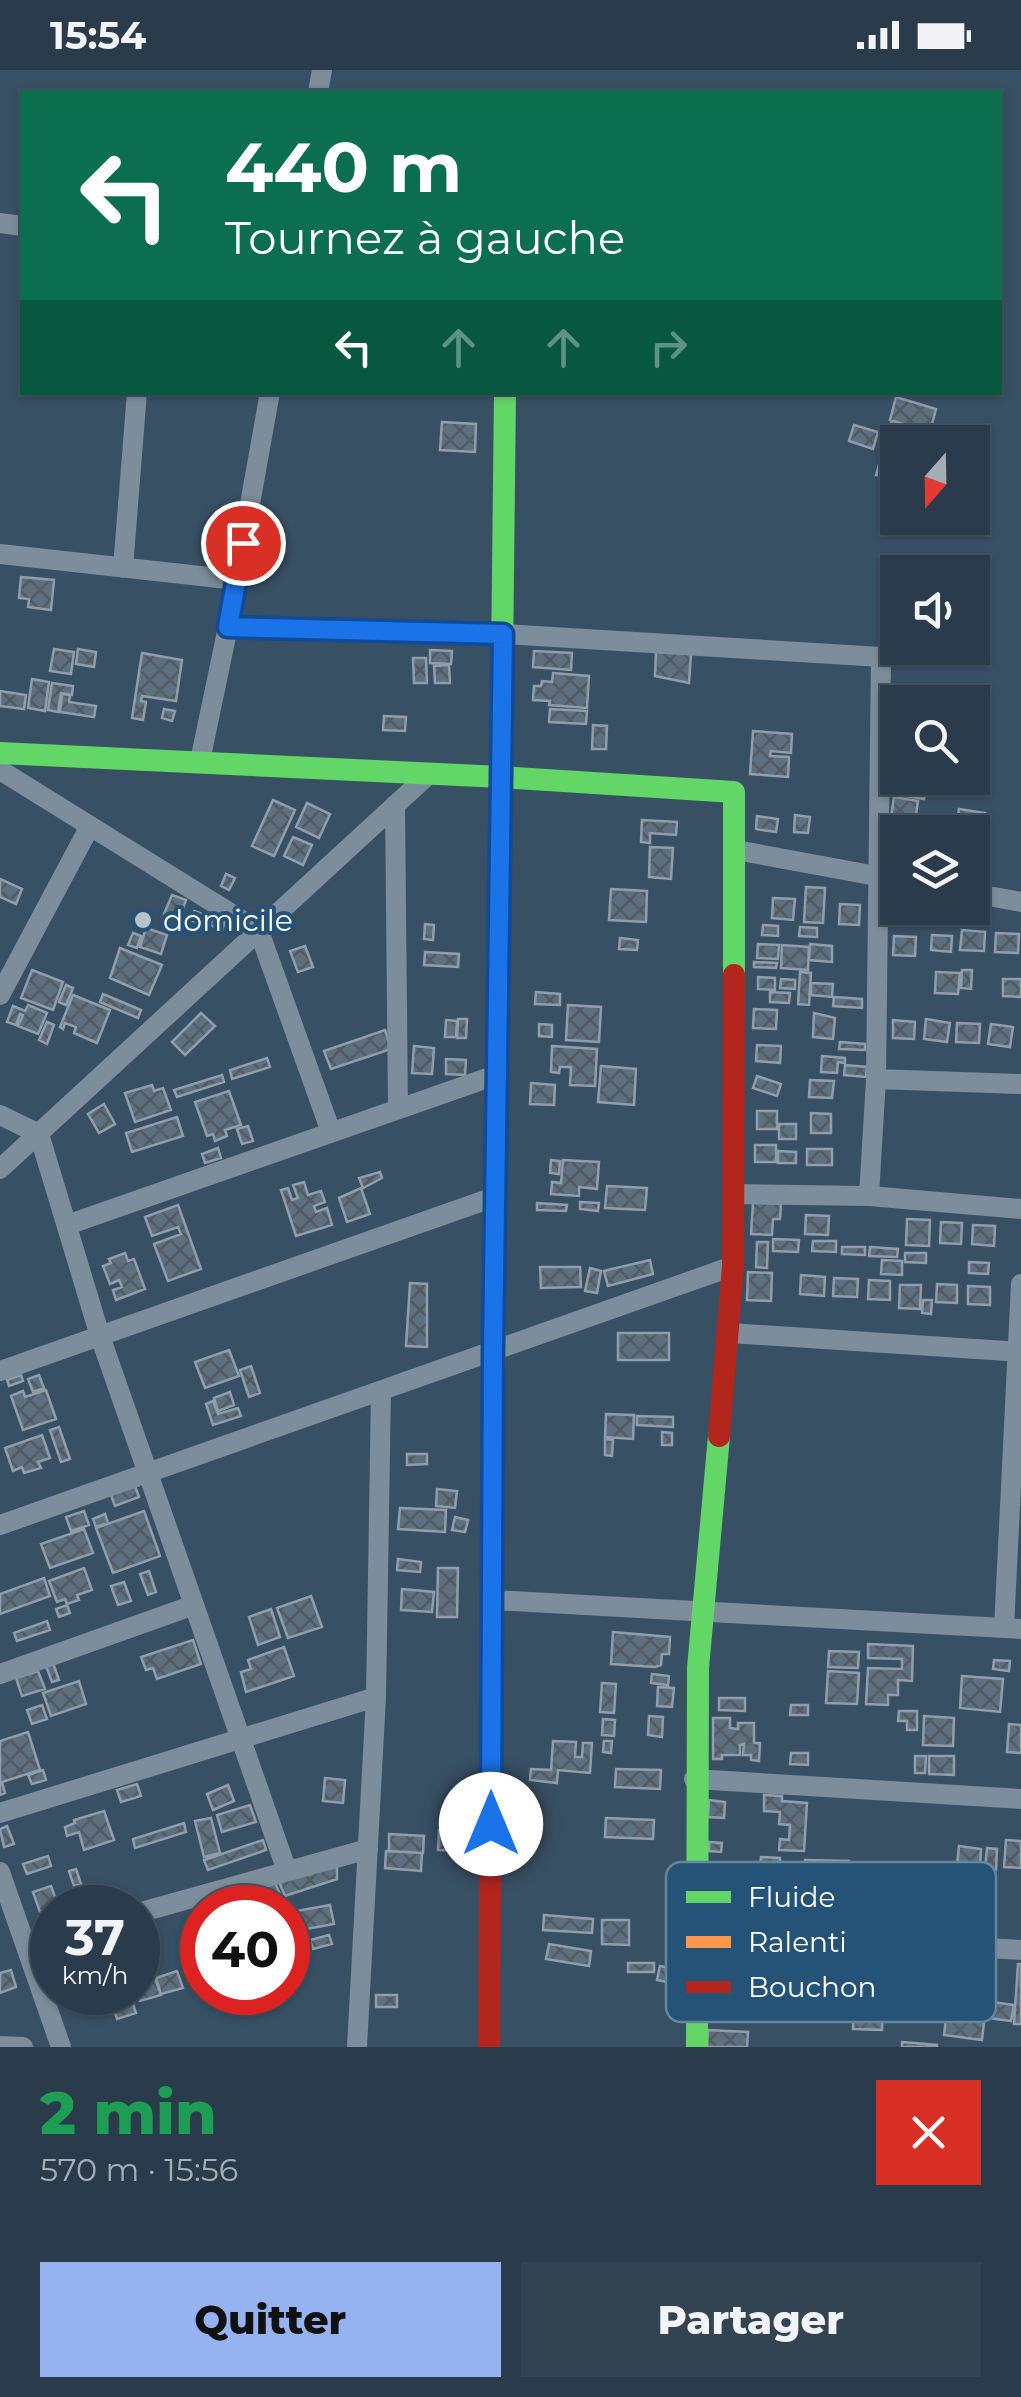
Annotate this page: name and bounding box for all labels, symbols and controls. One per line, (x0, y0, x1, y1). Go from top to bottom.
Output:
text: 15:54 (50, 12, 146, 59)
text: 440 m (225, 124, 462, 210)
icon: left (60, 130, 190, 260)
text: Tournez à gauche (225, 210, 625, 265)
icon: left (326, 320, 381, 375)
icon: ahead (431, 320, 486, 375)
icon: ahead (536, 320, 591, 375)
icon: right (641, 320, 696, 375)
north arrow (880, 425, 990, 535)
map controls (880, 425, 990, 925)
pin (201, 501, 286, 586)
icon: arrive (216, 516, 271, 571)
button: sound (880, 555, 990, 665)
button: search (880, 685, 990, 795)
button: layers (880, 815, 990, 925)
place label: domicile (163, 902, 293, 939)
marker: domicile (132, 909, 154, 931)
position arrow (439, 1772, 543, 1876)
legend (666, 1862, 996, 2022)
text: Fluide (748, 1880, 836, 1914)
speed limit sign: 40 (180, 1885, 310, 2015)
text: 37 (65, 1907, 125, 1968)
text: Ralenti (748, 1925, 847, 1959)
text: km/h (62, 1960, 128, 1990)
text: Bouchon (748, 1970, 876, 2004)
text: 2 min (40, 2076, 217, 2149)
button: close (876, 2080, 981, 2185)
text: 570 m · 15:56 (40, 2150, 238, 2189)
button: Quitter (40, 2262, 501, 2377)
button: Partager (521, 2262, 981, 2377)

